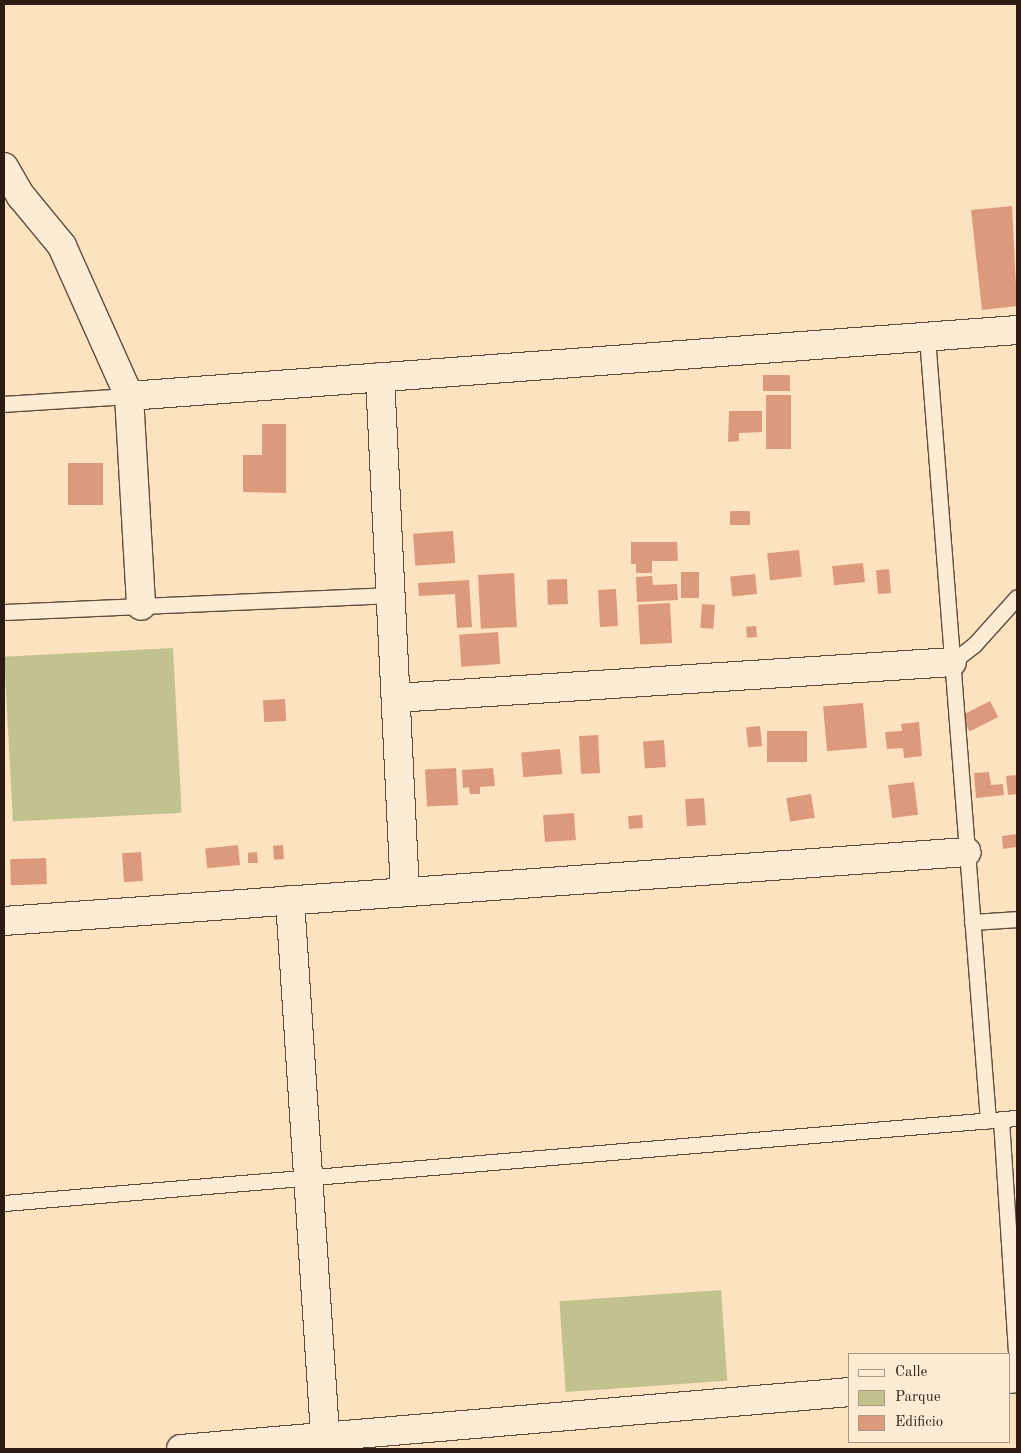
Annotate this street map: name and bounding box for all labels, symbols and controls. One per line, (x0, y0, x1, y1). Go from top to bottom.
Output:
legend (848, 1353, 1011, 1443)
text: Calle (895, 1365, 927, 1380)
text: Parque (895, 1390, 941, 1405)
text: Edificio (895, 1415, 943, 1430)

